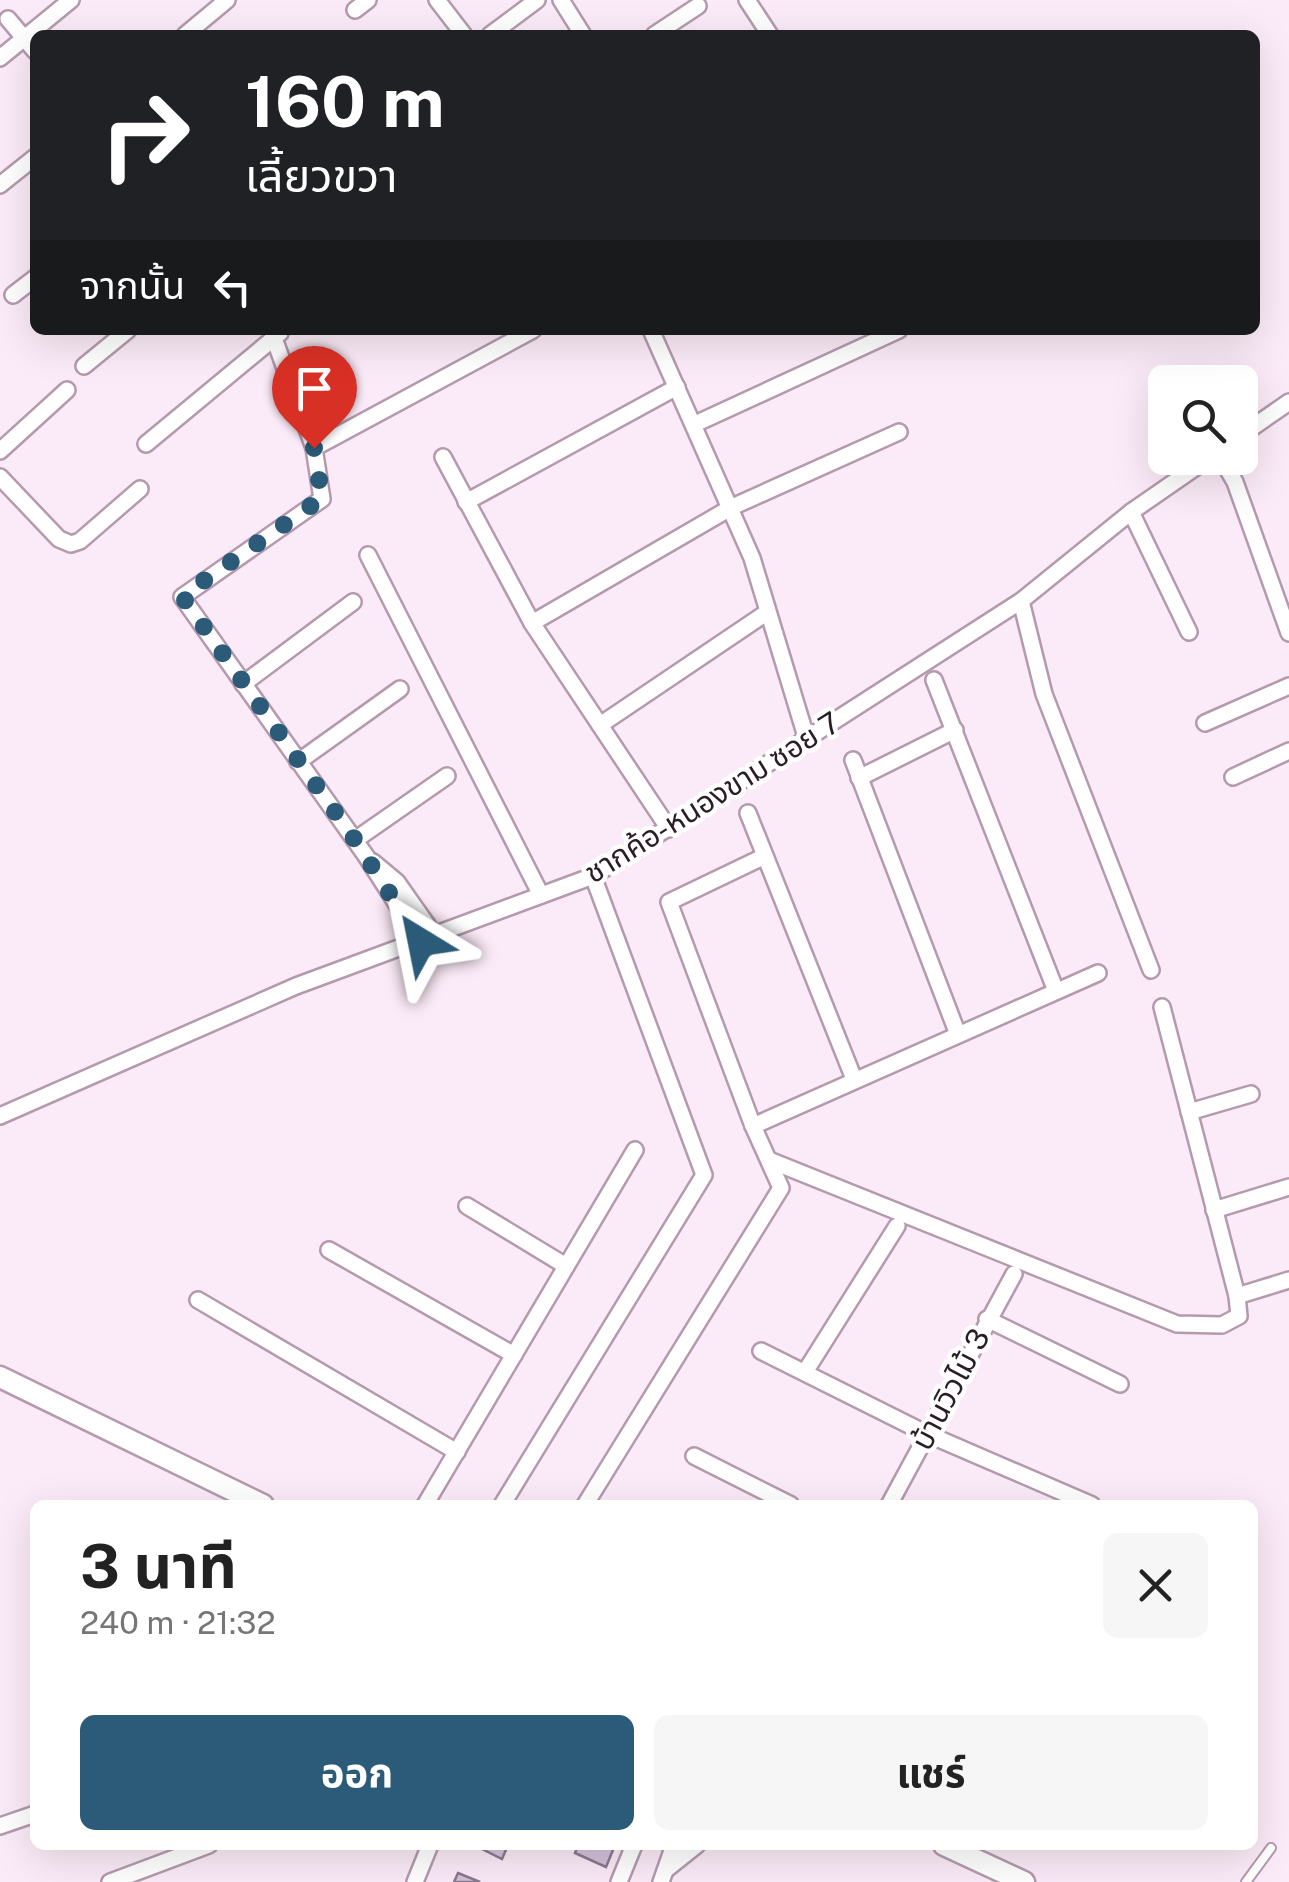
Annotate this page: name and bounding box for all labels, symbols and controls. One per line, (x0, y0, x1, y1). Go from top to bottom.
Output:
text: 160 m (245, 60, 445, 143)
icon: right (80, 70, 210, 200)
text: เลี้ยวขวา (245, 149, 397, 202)
icon: left (205, 260, 260, 315)
text: จากนั้น (80, 263, 185, 308)
pin (272, 346, 357, 449)
icon: arrive (287, 361, 342, 416)
map controls (1148, 365, 1258, 475)
button: search (1148, 365, 1258, 475)
street label: ชากค้อ-หนองขาม ซอย 7 (578, 704, 846, 890)
position arrow (369, 890, 473, 994)
street label: บ้านวิวไม้ 3 (903, 1322, 997, 1456)
text: 3 นาที (80, 1531, 237, 1602)
button: close (1103, 1533, 1208, 1638)
text: 240 m · 21:32 (80, 1604, 275, 1641)
button: ออก (80, 1715, 634, 1830)
button: แชร์ (654, 1715, 1208, 1830)

